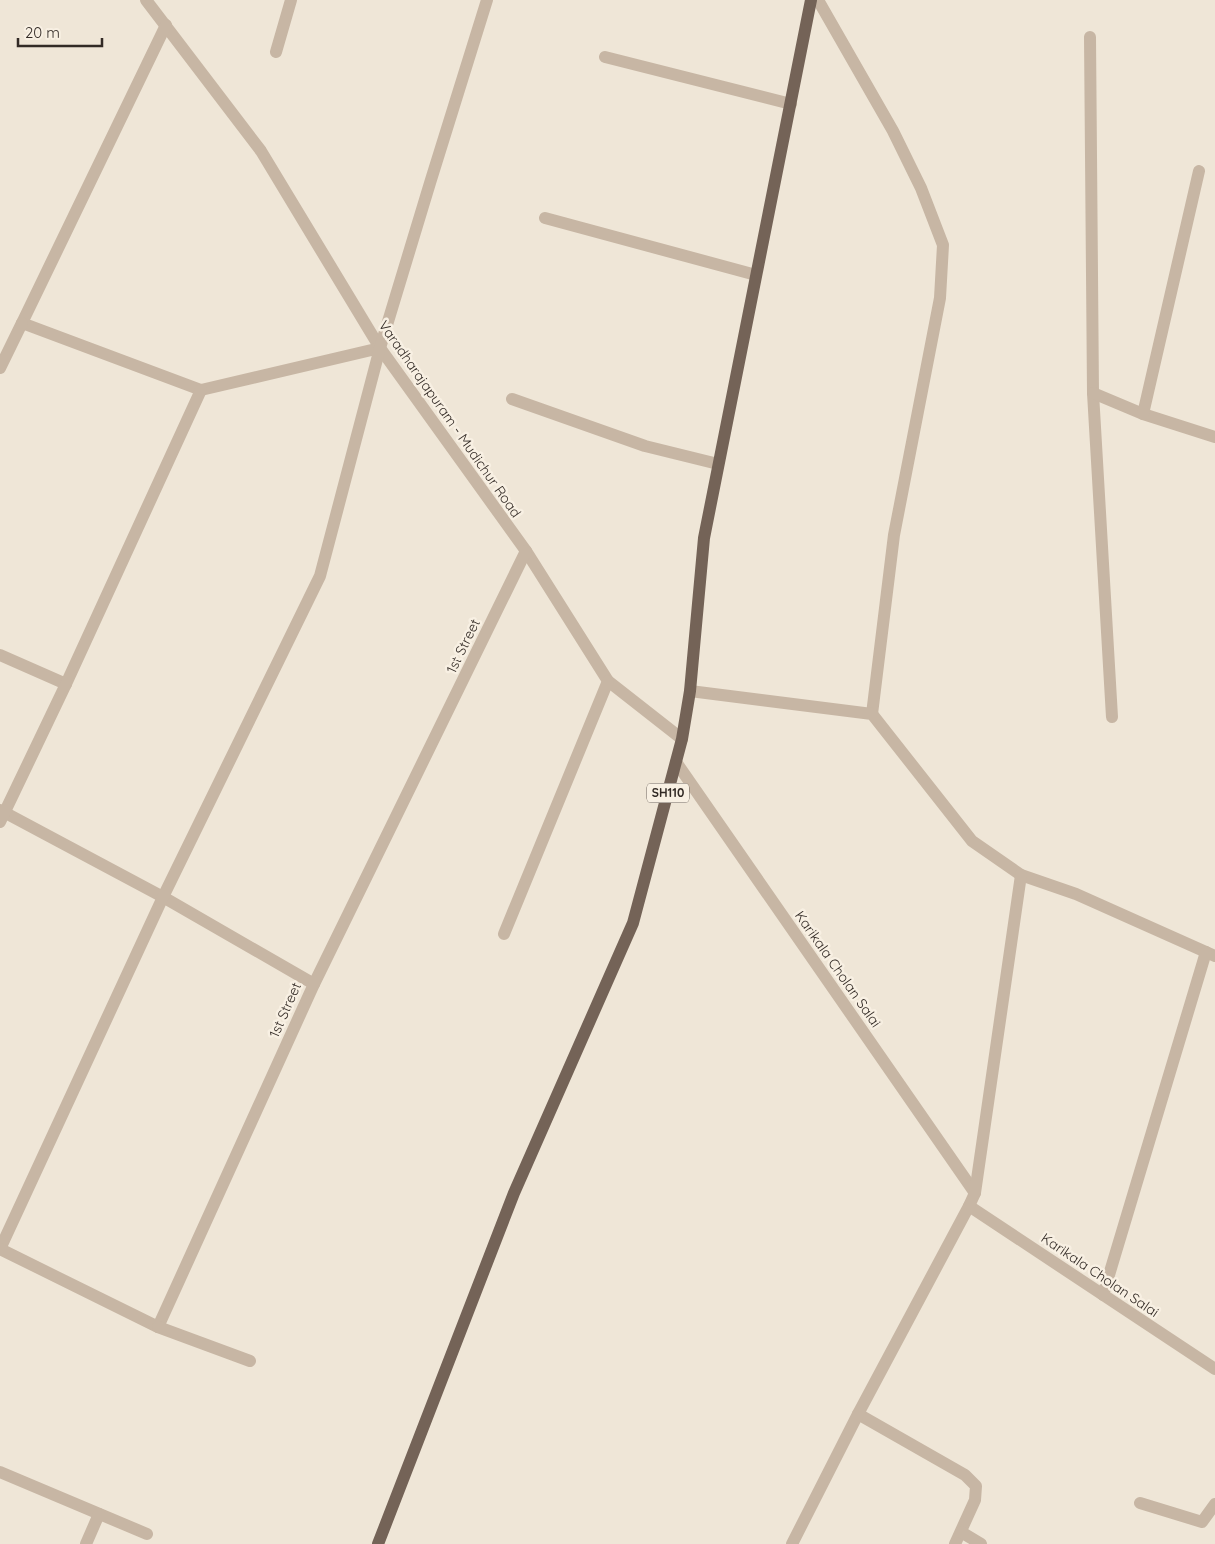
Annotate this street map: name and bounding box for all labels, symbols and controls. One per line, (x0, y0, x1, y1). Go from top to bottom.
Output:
scale bar (18, 15, 101, 47)
text: 20 m (25, 23, 60, 42)
street label: Varadharajapuram - Mudichur Road (375, 317, 525, 521)
street label: 1st Street (442, 616, 484, 676)
road number: SH110 (647, 784, 689, 802)
street label: Karikala Cholan Salai (791, 907, 885, 1031)
street label: 1st Street (265, 979, 305, 1040)
street label: Karikala Cholan Salai (1038, 1229, 1162, 1321)

